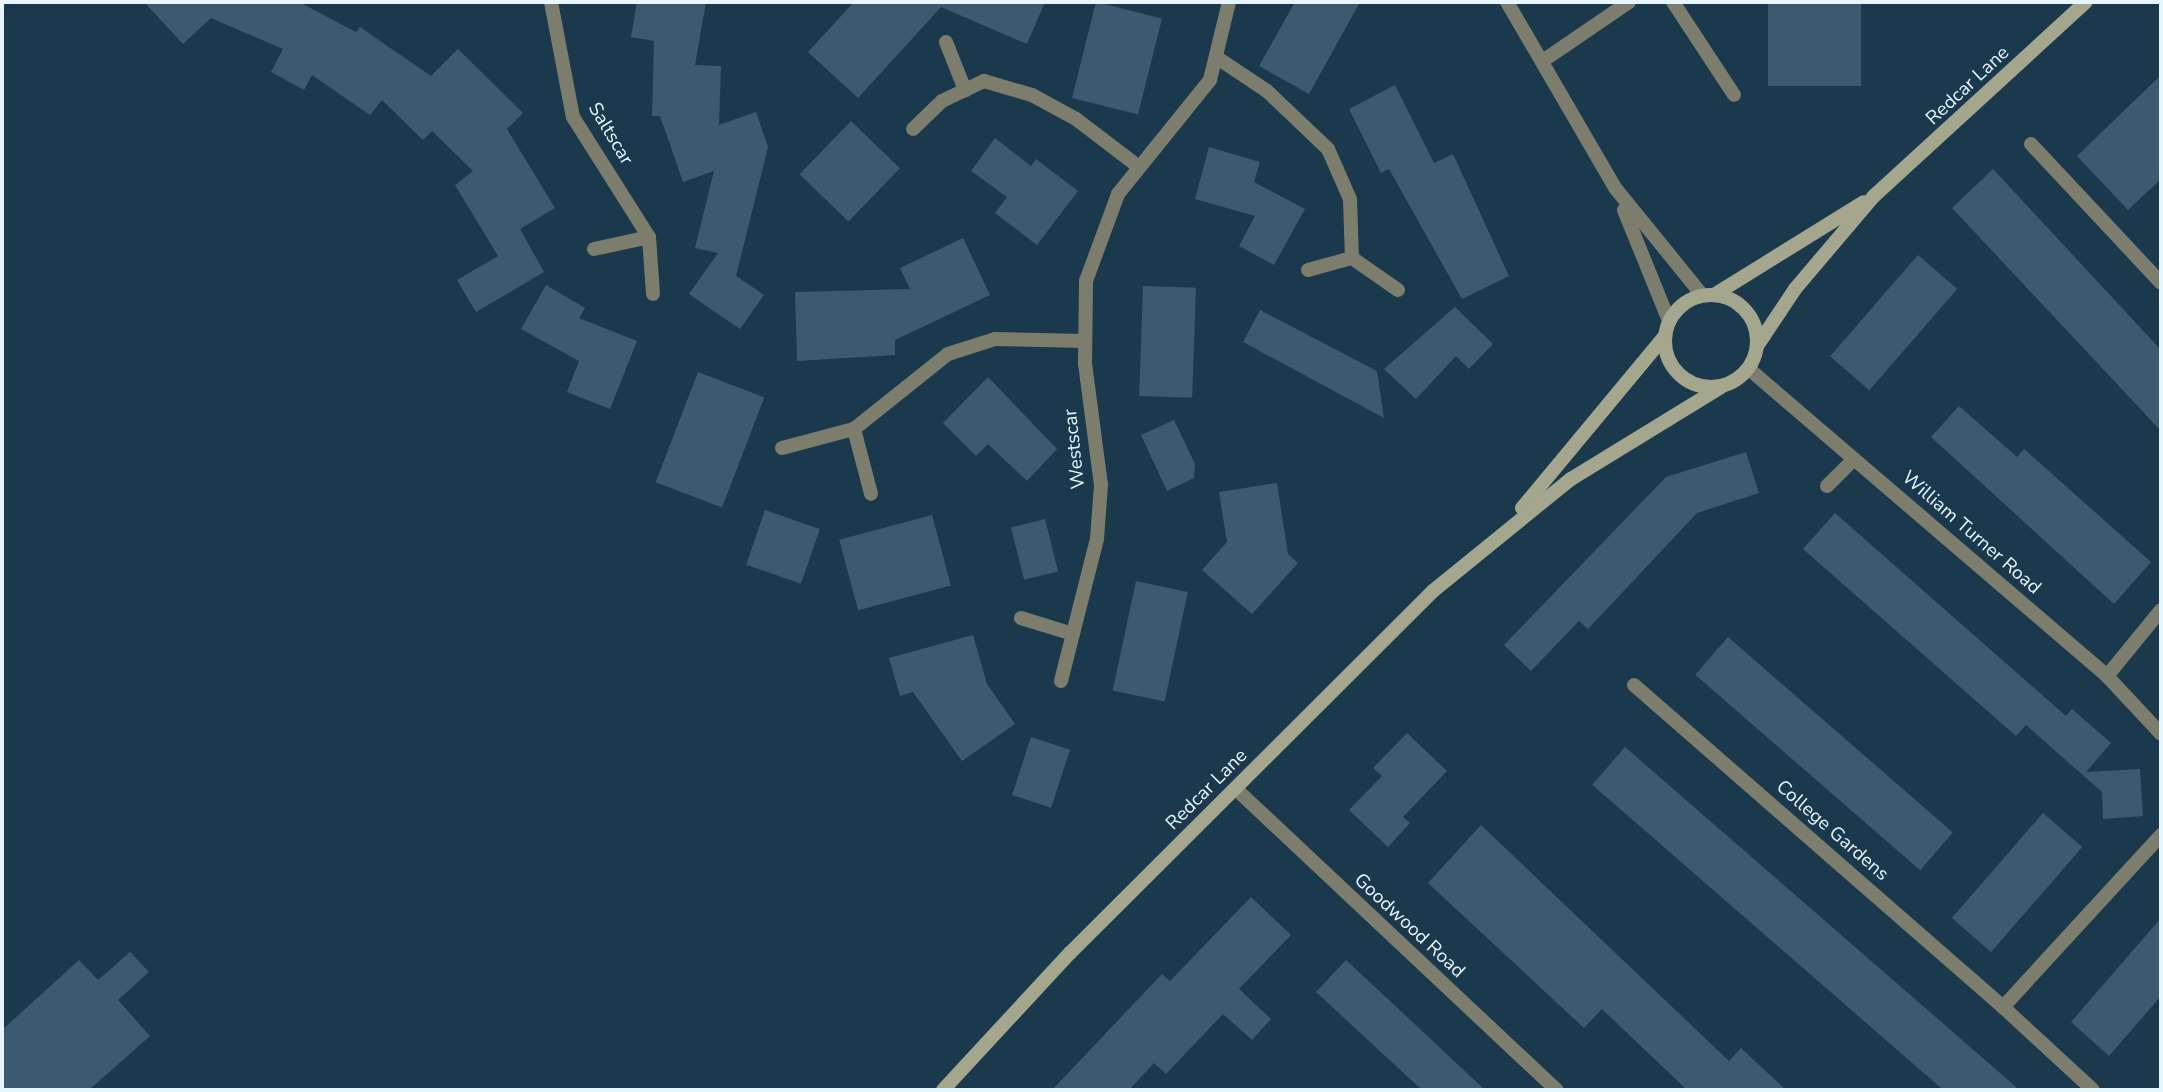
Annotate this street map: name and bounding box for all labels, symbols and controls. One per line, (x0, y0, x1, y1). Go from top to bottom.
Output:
street label: Redcar Lane (1922, 42, 2014, 130)
street label: Saltscar (583, 99, 637, 169)
street label: Westscar (1059, 408, 1091, 490)
street label: William Turner Road (1897, 466, 2045, 600)
street label: Redcar Lane (1162, 745, 1252, 835)
street label: College Gardens (1771, 776, 1893, 886)
street label: Goodwood Road (1349, 869, 1469, 983)

